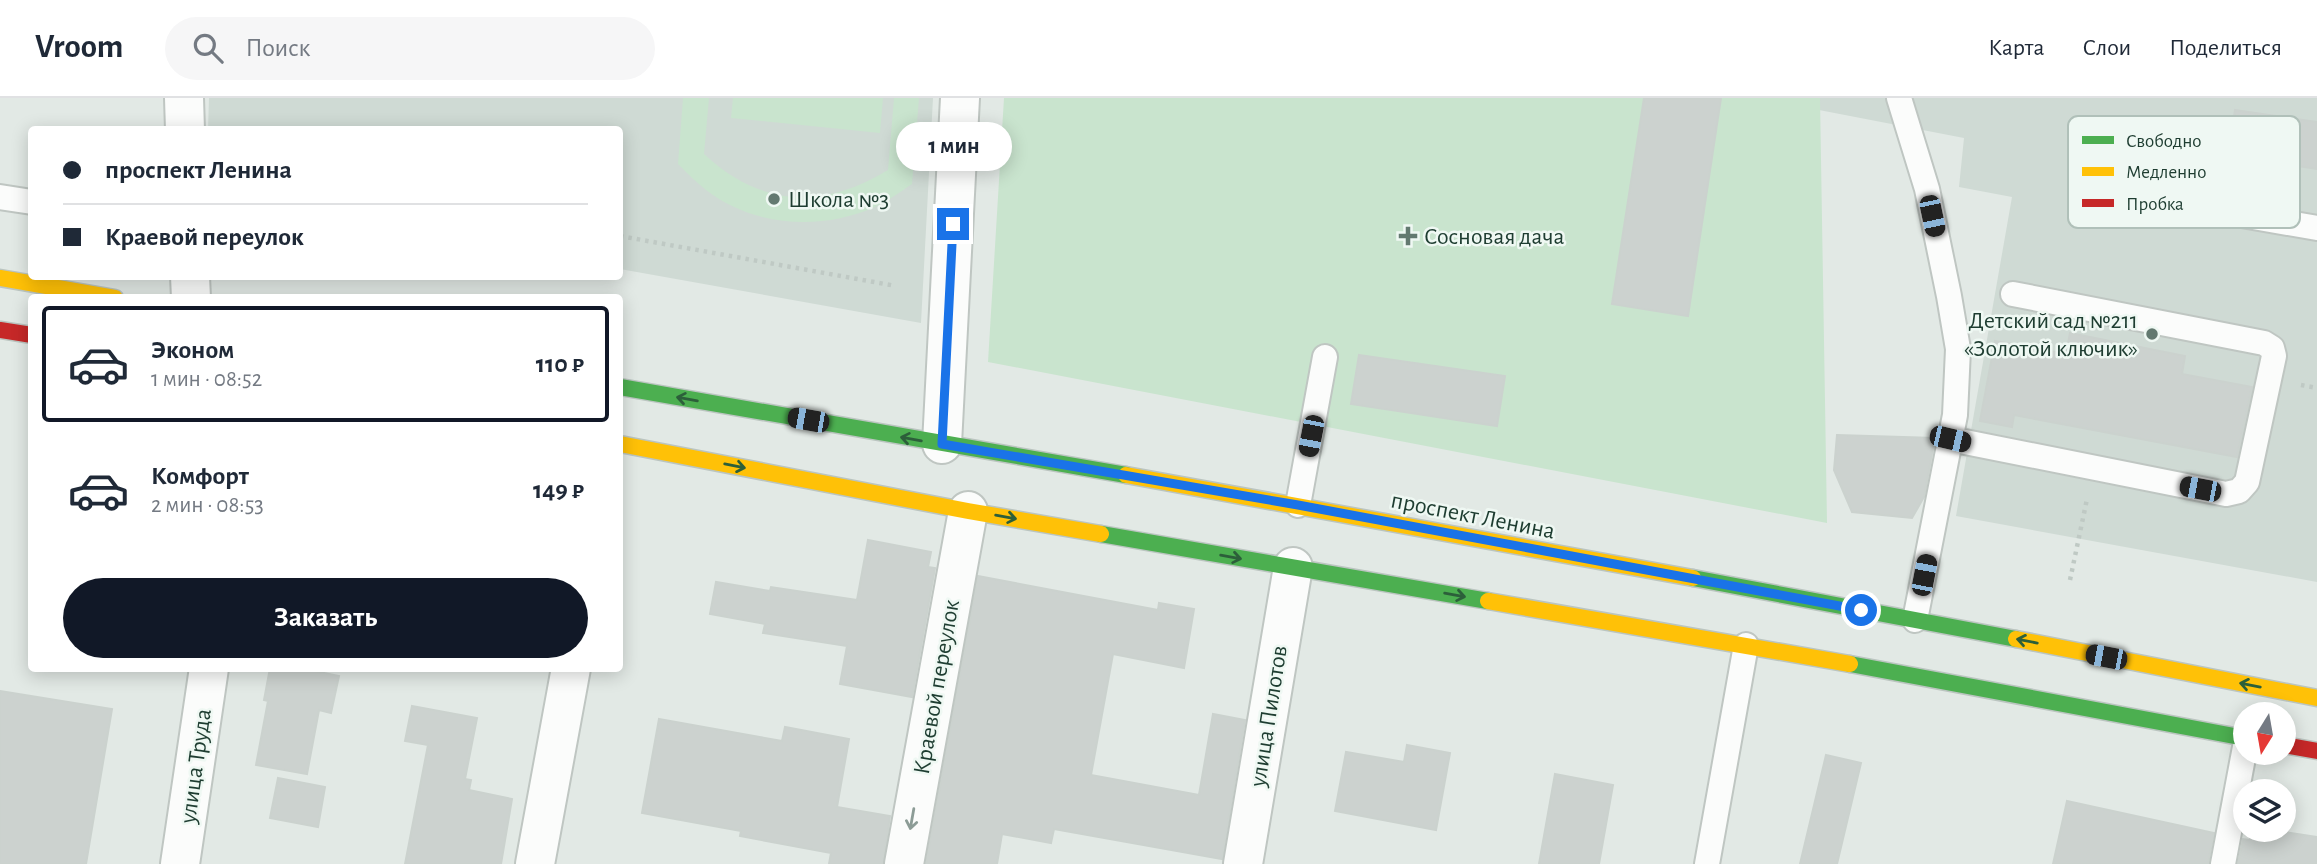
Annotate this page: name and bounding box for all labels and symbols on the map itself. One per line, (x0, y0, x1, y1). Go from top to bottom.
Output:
legend (2068, 116, 2300, 228)
callout: 1 мин (895, 122, 1011, 172)
text: Свободно (2126, 132, 2202, 151)
text: Медленно (2126, 163, 2206, 182)
place label: Школа №3 (788, 188, 889, 212)
marker: Школа №3 (766, 191, 782, 207)
car (1918, 193, 1947, 239)
text: Пробка (2126, 195, 2184, 214)
route end (937, 208, 969, 240)
place label: Сосновая дача (1424, 225, 1565, 249)
marker: Сосновая дача (1398, 226, 1418, 246)
place label: Детский сад №211 «Золотой ключик» (1964, 309, 2138, 361)
marker: Детский сад №211 «Золотой ключик» (2144, 326, 2160, 342)
one-way arrow (676, 392, 699, 405)
car (786, 406, 831, 434)
car (1297, 413, 1326, 459)
car (1928, 424, 1973, 454)
one-way arrow (900, 432, 923, 445)
one-way arrow (723, 460, 746, 474)
car (2178, 475, 2223, 503)
street label: проспект Ленина (1389, 488, 1557, 544)
one-way arrow (994, 511, 1017, 525)
one-way arrow (1219, 550, 1241, 564)
car (1910, 552, 1939, 598)
one-way arrow (1443, 589, 1466, 602)
route start (1845, 594, 1877, 626)
street label: Краевой переулок (910, 598, 964, 776)
one-way arrow (2016, 634, 2039, 648)
car (2084, 643, 2129, 671)
street label: улица Пилотов (1246, 644, 1292, 790)
one-way arrow (2239, 678, 2262, 691)
north arrow (2233, 702, 2296, 765)
street label: улица Труда (176, 707, 216, 826)
one-way arrow (905, 807, 918, 830)

